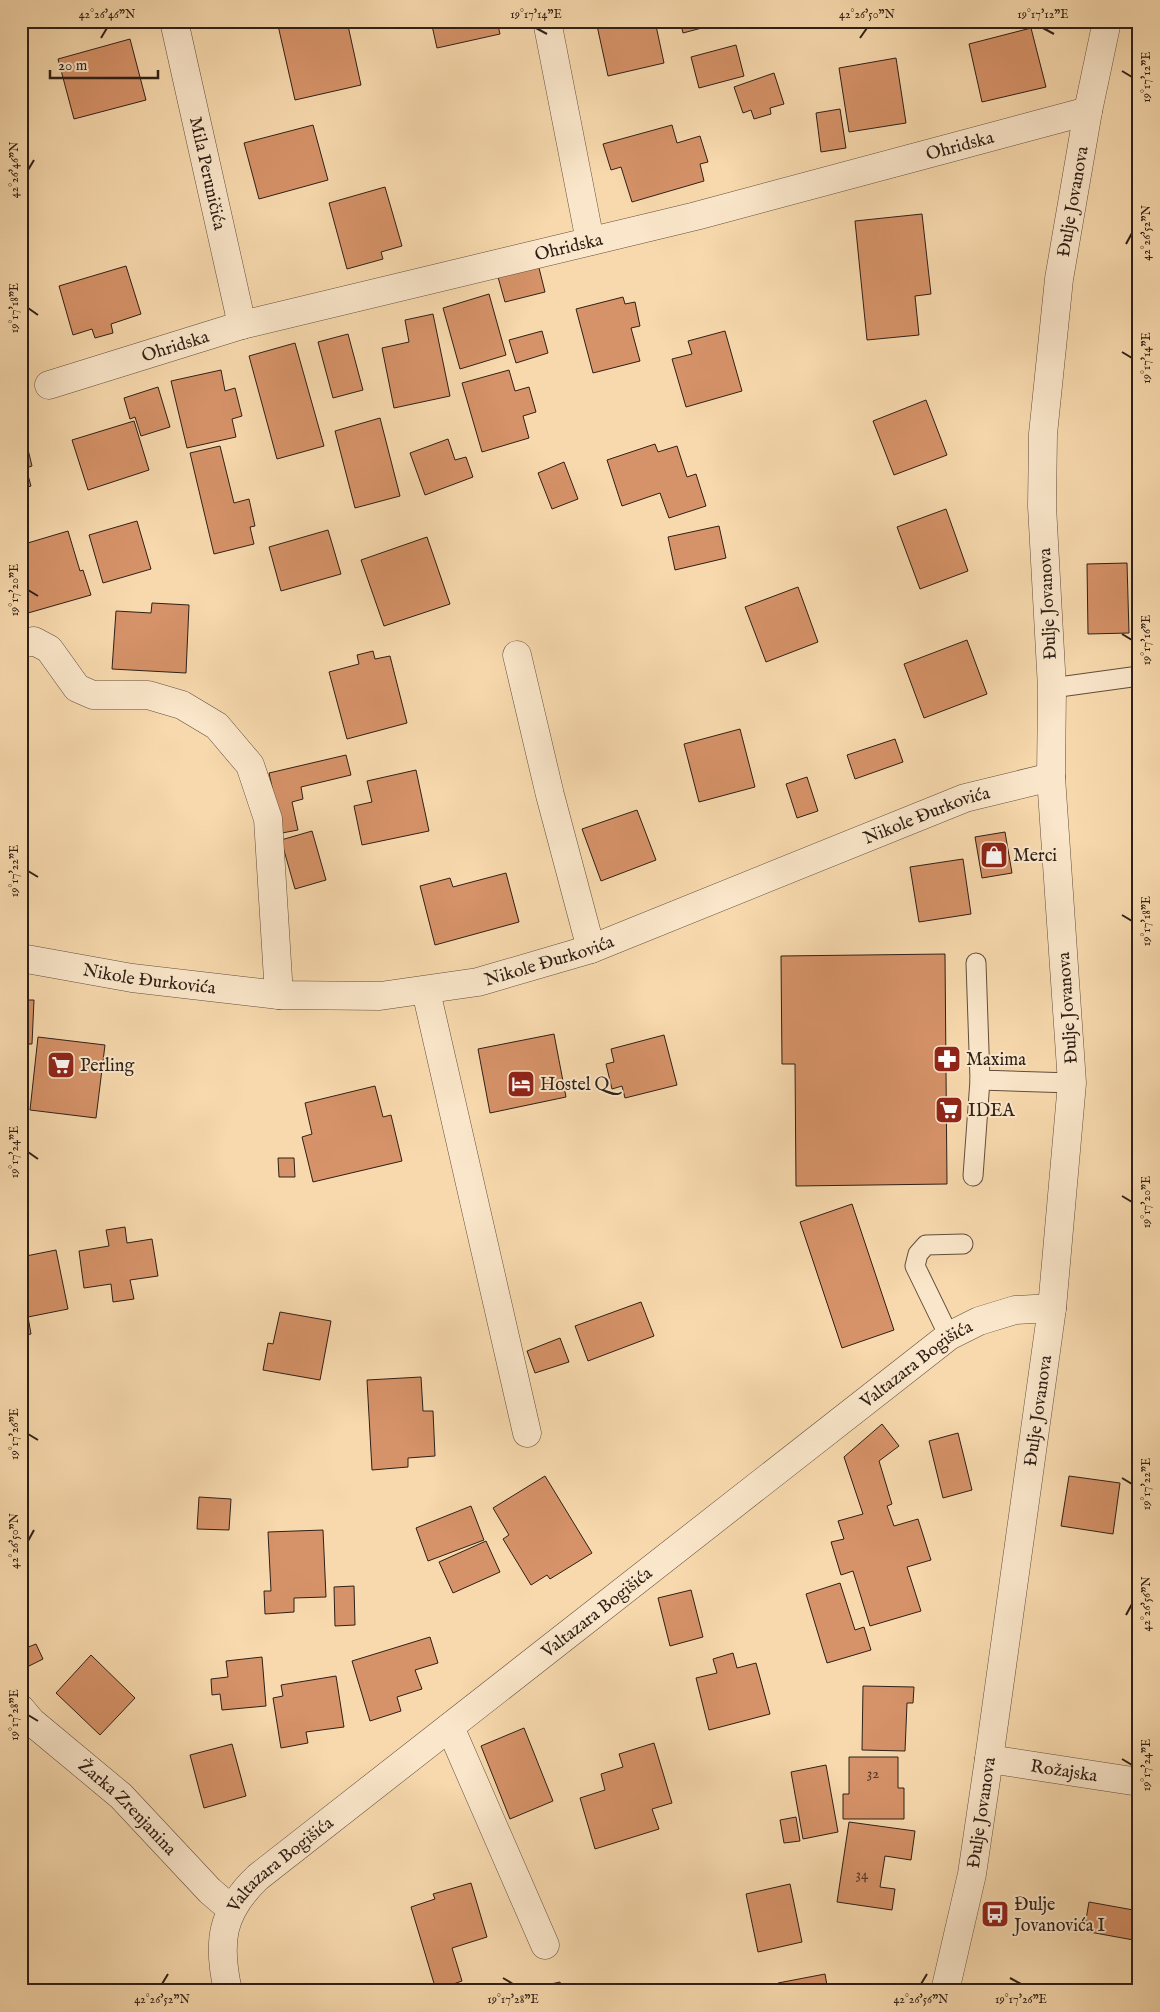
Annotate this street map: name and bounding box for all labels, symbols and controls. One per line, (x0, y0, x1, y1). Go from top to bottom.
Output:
text: 42°26'46"N (79, 7, 136, 22)
text: 19°17'14"E (510, 7, 562, 22)
text: 42°26'50"N (839, 7, 896, 22)
text: 19°17'12"E (1017, 7, 1069, 22)
scale bar (50, 48, 158, 80)
text: 19°17'12"E (1139, 51, 1154, 103)
text: 20 m (58, 56, 88, 75)
street label: Mila Peruničića (183, 115, 230, 232)
street label: Ohridska (924, 127, 997, 167)
text: 42°26'46"N (7, 141, 22, 198)
street label: Đulje Jovanova (1053, 144, 1095, 259)
text: 42°26'52"N (1139, 205, 1154, 261)
street label: Ohridska (533, 229, 606, 267)
text: 19°17'18"E (7, 283, 22, 333)
street label: Ohridska (139, 326, 212, 369)
text: 19°17'14"E (1139, 332, 1154, 384)
street label: Đulje Jovanova (1034, 547, 1063, 660)
text: 19°17'20"E (7, 564, 22, 616)
text: 19°17'16"E (1139, 615, 1154, 665)
street label: Nikole Đurkovića (860, 782, 993, 851)
shop icon: Merci (979, 840, 1009, 870)
text: 19°17'22"E (7, 845, 22, 897)
place label: Merci (1013, 845, 1057, 868)
text: 19°17'18"E (1139, 896, 1154, 946)
street label: Nikole Đurkovića (482, 931, 618, 992)
street label: Đulje Jovanova (1053, 951, 1084, 1065)
street label: Nikole Đurkovića (81, 959, 217, 1001)
pharmacy icon: Maxima (932, 1044, 962, 1074)
place label: Maxima (966, 1049, 1026, 1072)
supermarket icon: Perling (46, 1050, 76, 1080)
place label: Perling (80, 1055, 134, 1078)
hotel icon: Hostel Q (506, 1069, 536, 1099)
place label: Hostel Q (540, 1074, 623, 1097)
supermarket icon: IDEA (934, 1095, 964, 1125)
place label: IDEA (968, 1100, 1015, 1123)
text: 19°17'24"E (7, 1126, 22, 1178)
text: 19°17'20"E (1139, 1176, 1154, 1228)
street label: Valtazara Bogišića (855, 1316, 977, 1415)
street label: Đulje Jovanova (1020, 1354, 1058, 1468)
text: 19°17'26"E (7, 1408, 22, 1460)
text: 19°17'22"E (1139, 1458, 1154, 1510)
text: 42°26'50"N (7, 1512, 22, 1569)
street label: Valtazara Bogišića (537, 1562, 658, 1664)
text: 42°26'56"N (1139, 1576, 1154, 1632)
text: 19°17'28"E (7, 1689, 22, 1741)
text: 19°17'24"E (1139, 1739, 1154, 1791)
street label: Žarka Zrenjanina (72, 1754, 181, 1861)
street label: Đulje Jovanova (963, 1756, 1002, 1870)
street label: Rožajska (1029, 1756, 1099, 1789)
house number: 32 (867, 1764, 879, 1783)
street label: Valtazara Bogišića (223, 1812, 339, 1918)
house number: 34 (856, 1865, 869, 1884)
place label: Đulje Jovanovića I (1012, 1894, 1105, 1938)
bus stop icon: Đulje Jovanovića I (980, 1899, 1010, 1929)
text: 42°26'52"N (134, 1992, 190, 2007)
text: 19°17'28"E (487, 1992, 539, 2007)
text: 42°26'56"N (893, 1992, 949, 2007)
text: 19°17'26"E (995, 1992, 1047, 2007)

